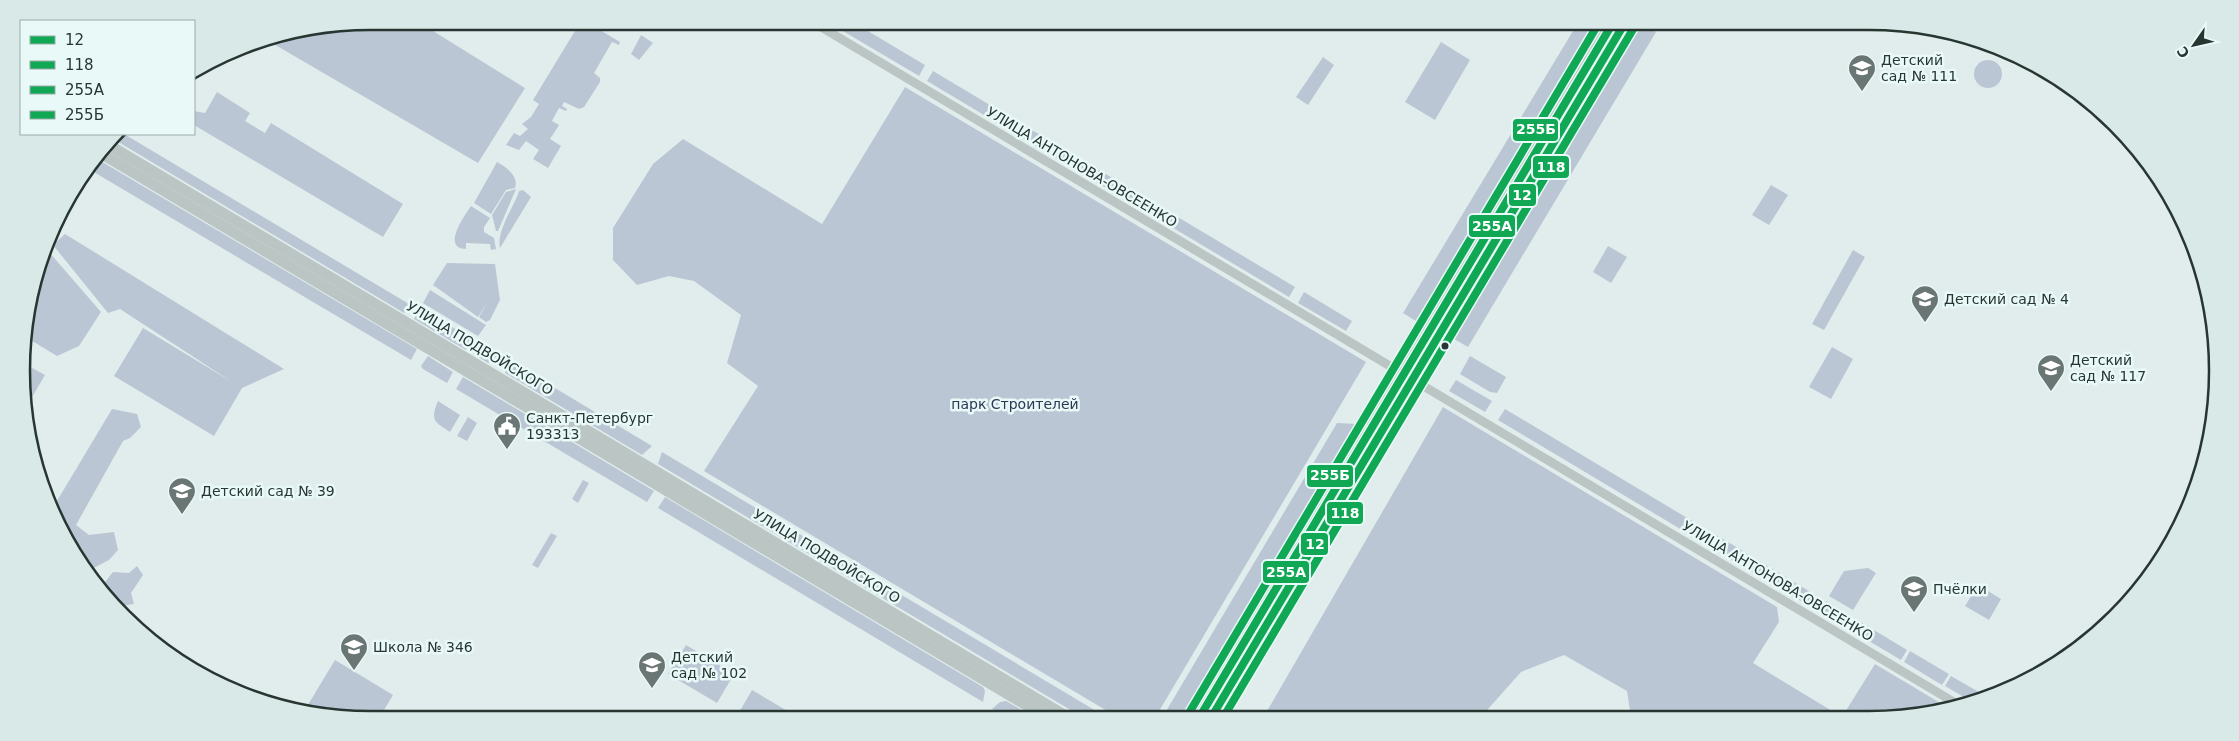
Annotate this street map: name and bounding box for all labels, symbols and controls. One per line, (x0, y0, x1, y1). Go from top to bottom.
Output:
legend (20, 20, 195, 135)
north arrow (2169, 20, 2219, 70)
text: 12 (65, 31, 84, 49)
text: С (2174, 44, 2193, 61)
place label: Детский сад № 111 (1881, 52, 1957, 84)
school or university icon: Детский сад № 111 (1847, 53, 1877, 92)
text: 118 (65, 56, 94, 74)
text: 255А (65, 81, 105, 99)
street label: УЛИЦА АНТОНОВА-ОВСЕЕНКО (984, 104, 1180, 230)
text: 255Б (65, 106, 104, 124)
line badge: 255Б (1512, 118, 1559, 142)
text: 255Б (1516, 121, 1556, 137)
line badge: 118 (1532, 155, 1570, 179)
text: 118 (1536, 159, 1566, 175)
line badge: 12 (1508, 183, 1537, 207)
text: 12 (1512, 187, 1532, 203)
line badge: 255А (1468, 214, 1516, 238)
text: 255А (1472, 218, 1512, 234)
school or university icon: Детский сад № 4 (1910, 284, 1940, 323)
place label: Детский сад № 4 (1944, 291, 2069, 307)
street label: УЛИЦА ПОДВОЙСКОГО (404, 297, 557, 398)
unlabelled marker (1440, 341, 1450, 351)
place label: Детский сад № 117 (2070, 352, 2146, 384)
school or university icon: Детский сад № 117 (2036, 353, 2066, 392)
park label: парк Строителей (951, 396, 1079, 412)
place label: Санкт-Петербург 193313 (526, 410, 653, 442)
public building icon: Санкт-Петербург 193313 (492, 411, 522, 450)
line badge: 255Б (1306, 464, 1354, 488)
text: 255Б (1310, 467, 1350, 483)
school or university icon: Детский сад № 39 (167, 476, 197, 515)
place label: Детский сад № 39 (201, 483, 335, 499)
line badge: 118 (1326, 501, 1364, 525)
street label: УЛИЦА ПОДВОЙСКОГО (751, 505, 904, 606)
text: 118 (1330, 505, 1360, 521)
street label: УЛИЦА АНТОНОВА-ОВСЕЕНКО (1680, 518, 1876, 644)
line badge: 12 (1300, 532, 1329, 556)
text: 12 (1305, 536, 1325, 552)
line badge: 255А (1262, 560, 1310, 584)
text: 255А (1266, 564, 1306, 580)
school or university icon: Пчёлки (1899, 574, 1929, 613)
place label: Пчёлки (1933, 581, 1987, 597)
school or university icon: Школа № 346 (339, 632, 369, 671)
place label: Школа № 346 (373, 639, 473, 655)
place label: Детский сад № 102 (671, 649, 747, 681)
school or university icon: Детский сад № 102 (637, 650, 667, 689)

